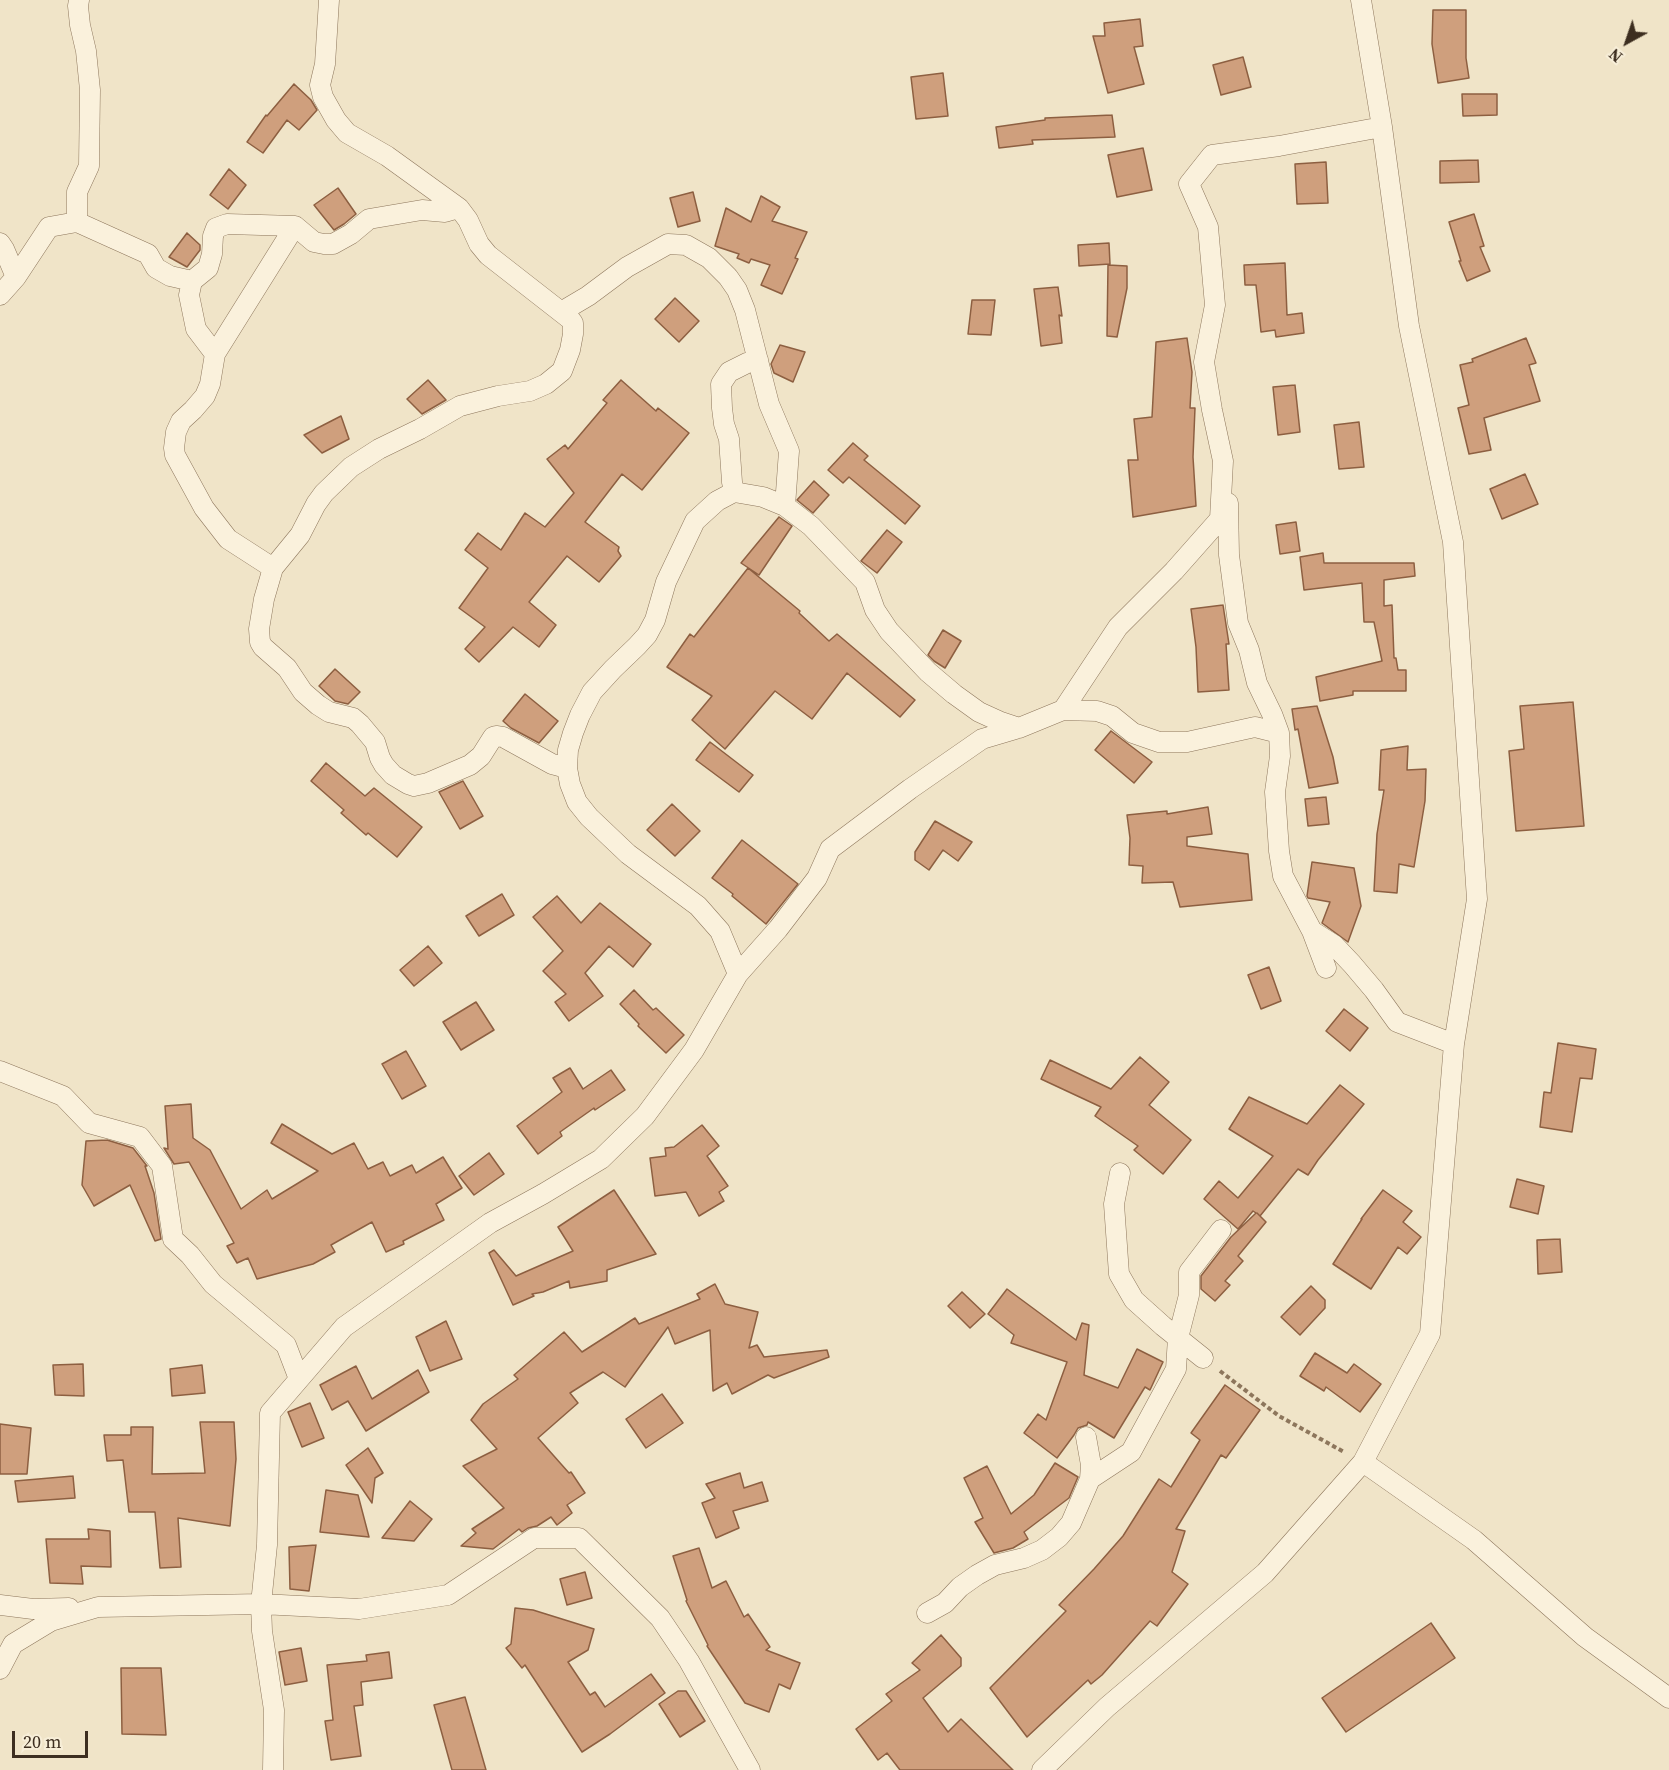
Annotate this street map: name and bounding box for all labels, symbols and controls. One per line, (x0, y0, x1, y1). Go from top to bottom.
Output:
north arrow (1597, 12, 1657, 72)
text: N (1604, 44, 1627, 68)
scale bar (15, 1719, 92, 1757)
text: 20 m (23, 1729, 61, 1754)

